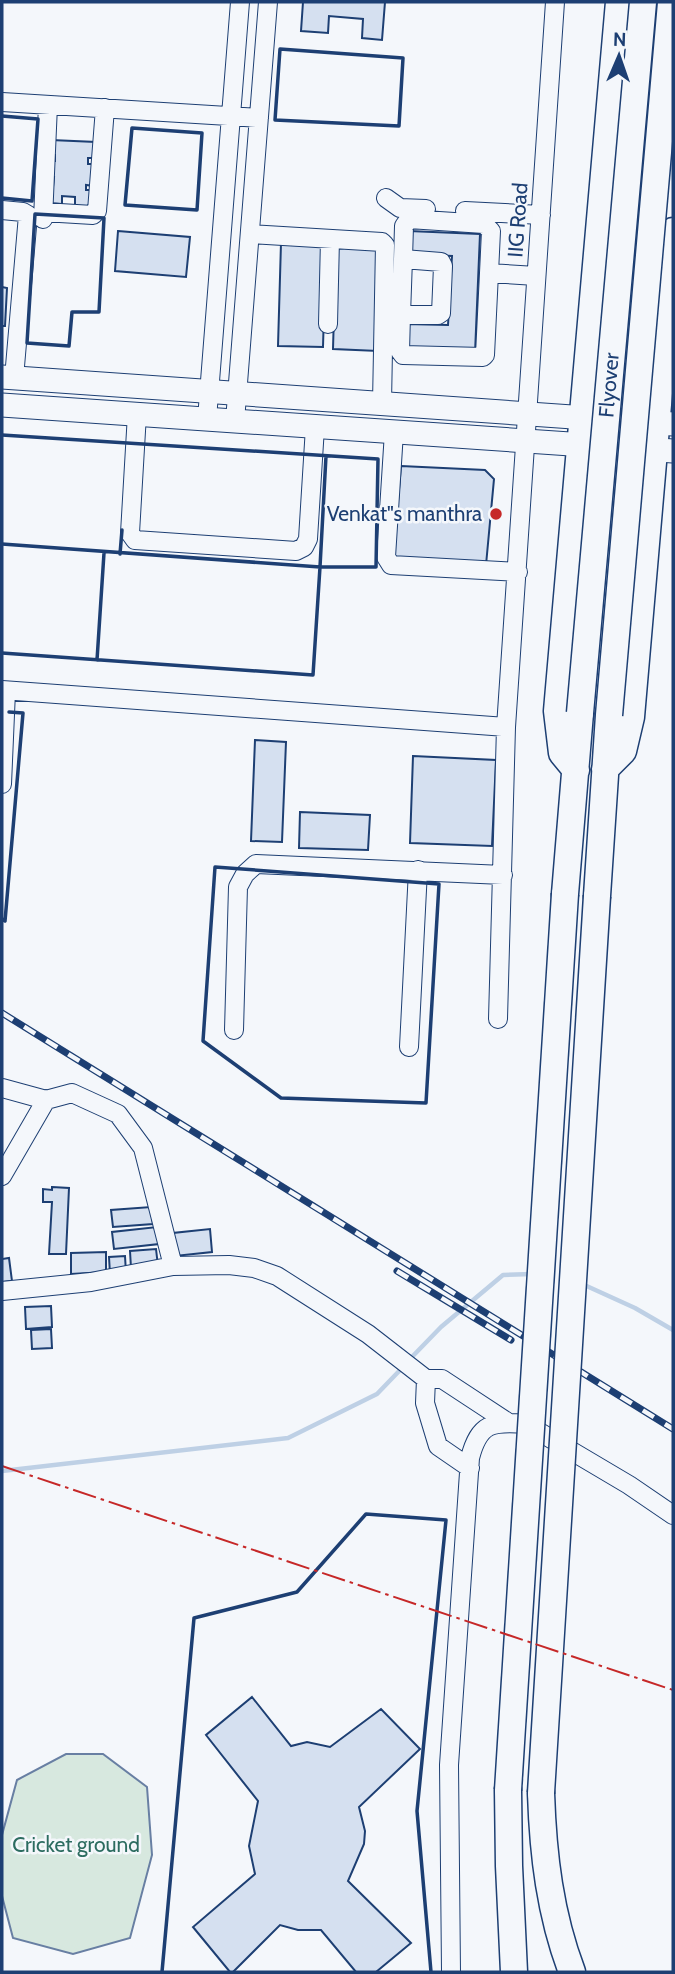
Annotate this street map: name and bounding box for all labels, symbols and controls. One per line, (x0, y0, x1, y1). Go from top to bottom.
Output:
north arrow (584, 21, 654, 91)
text: N (612, 28, 627, 51)
street label: IIG Road (502, 182, 533, 258)
street label: Flyover (593, 351, 624, 419)
place label: Venkat"s manthra (327, 501, 482, 526)
marker: Venkat"s manthra (488, 506, 504, 522)
park label: Cricket ground (12, 1832, 140, 1857)

